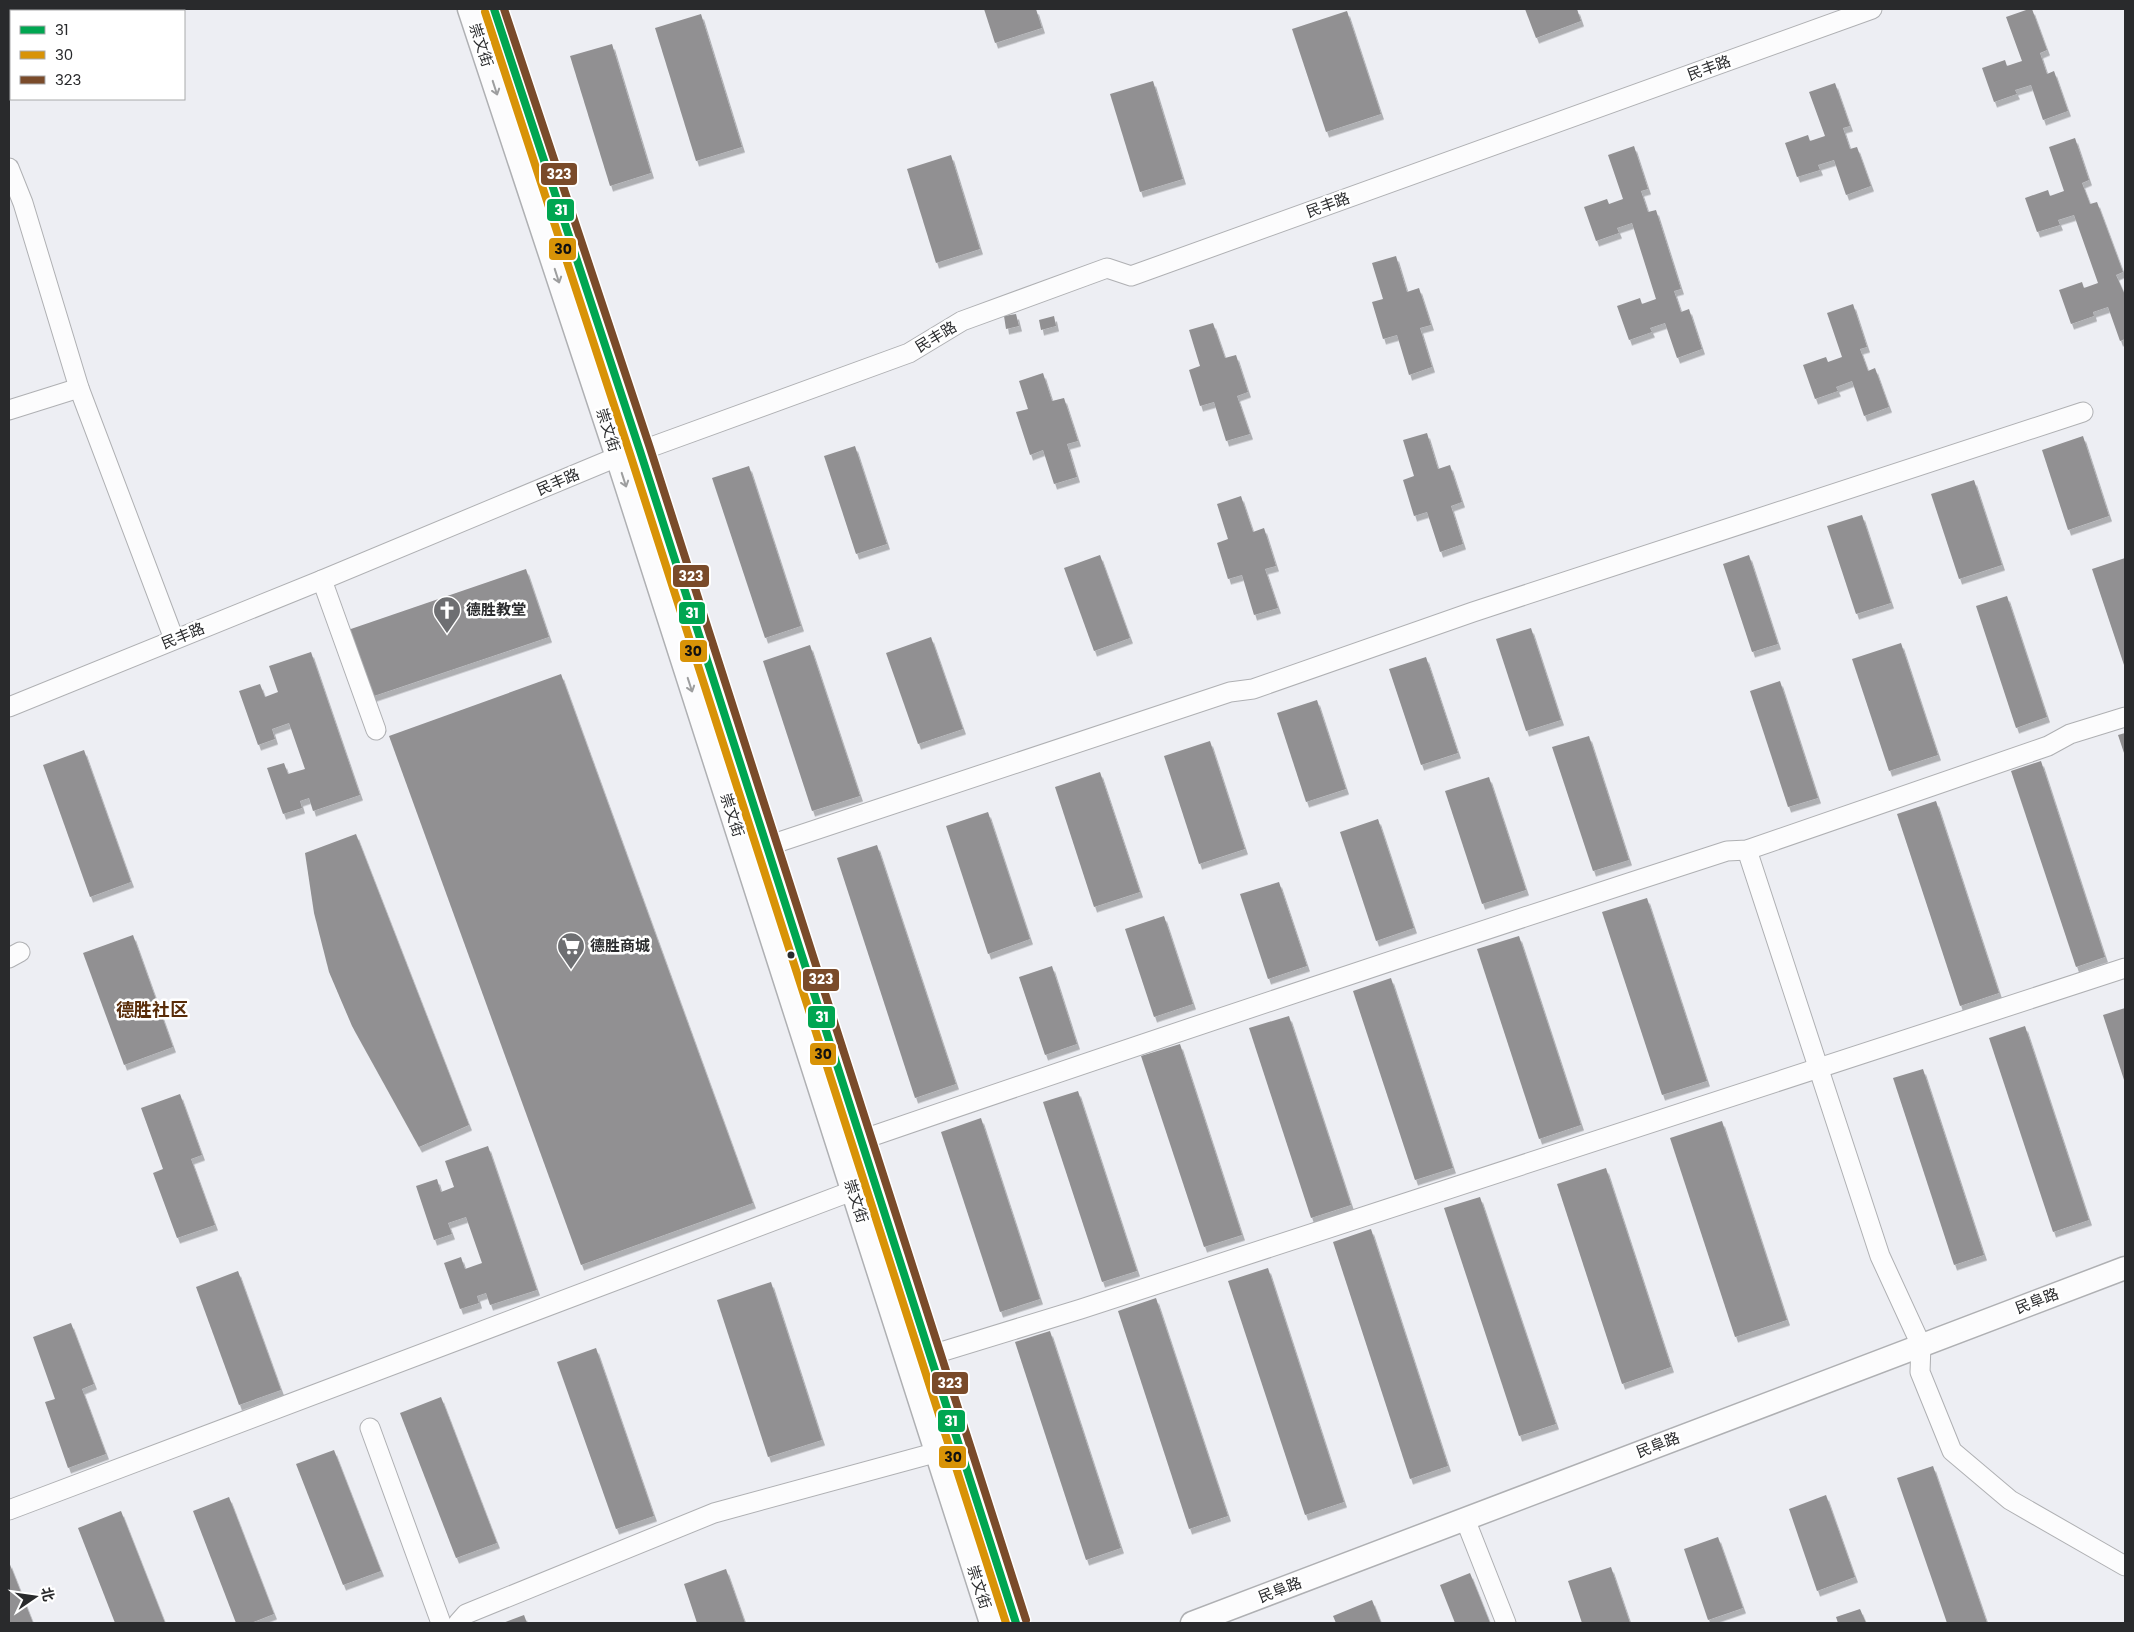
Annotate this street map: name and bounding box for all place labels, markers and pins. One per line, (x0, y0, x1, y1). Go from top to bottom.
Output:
church icon: 德胜教堂 (432, 595, 462, 634)
place label: 德胜教堂 (466, 599, 526, 620)
supermarket icon: 德胜商城 (556, 931, 586, 970)
place label: 德胜商城 (590, 935, 650, 956)
unlabelled marker (786, 950, 796, 960)

